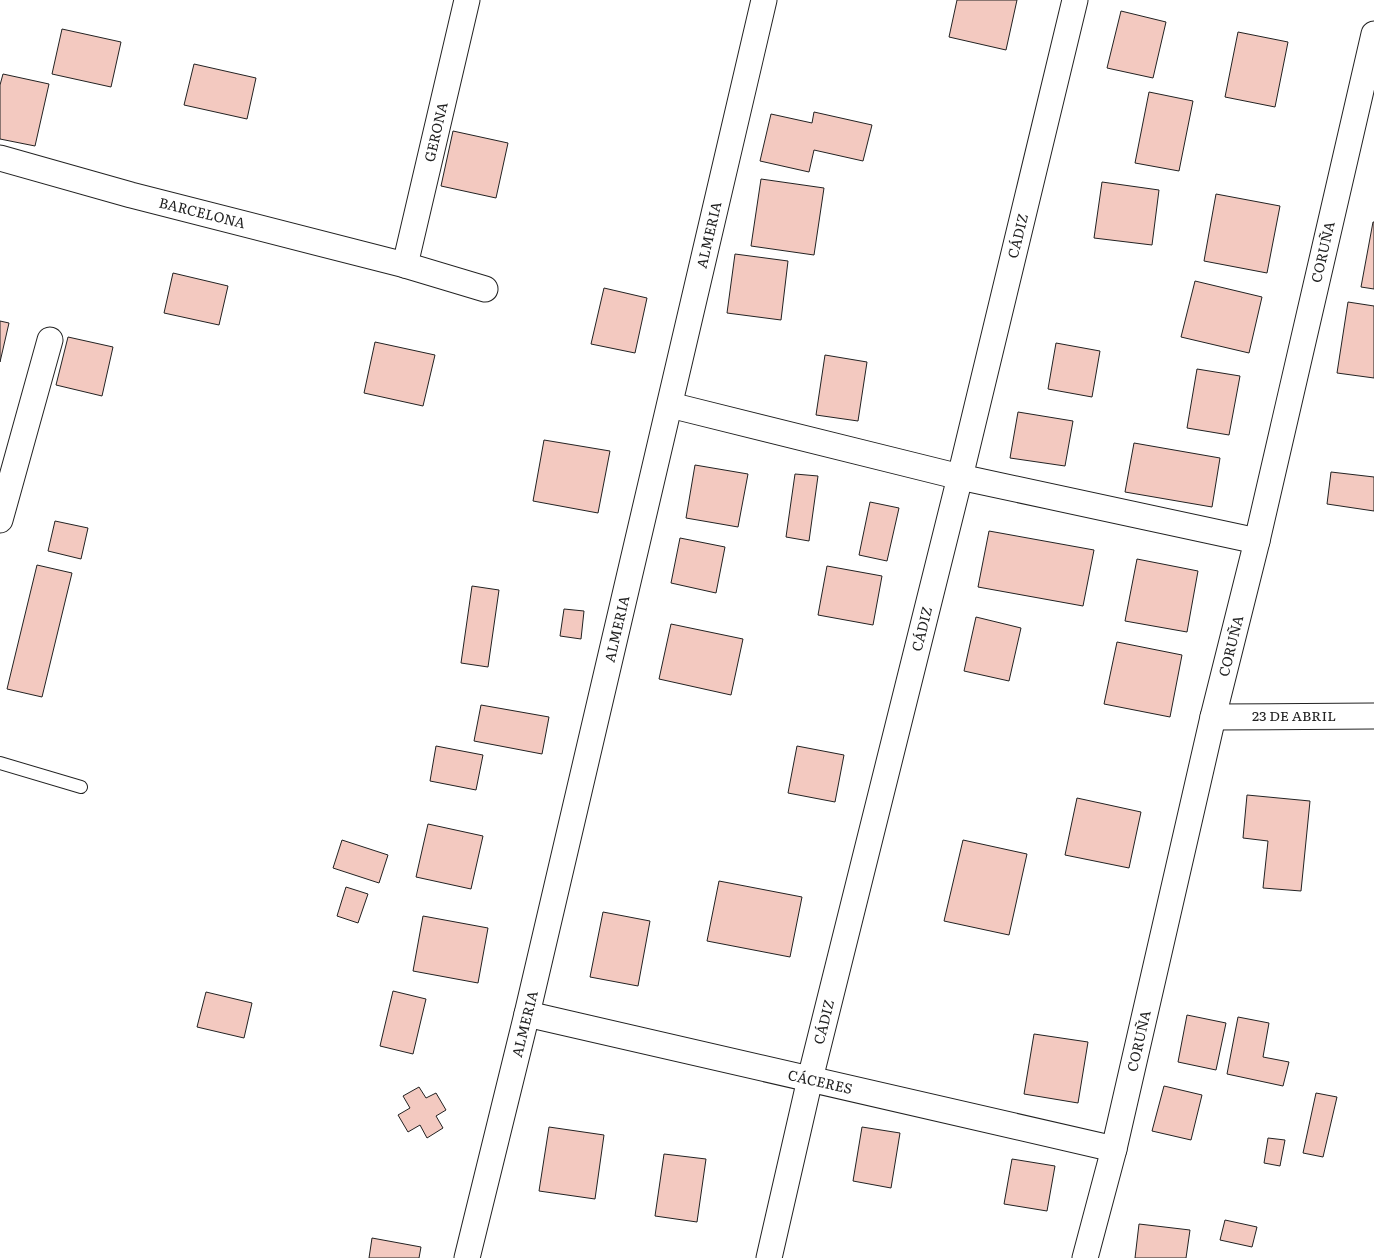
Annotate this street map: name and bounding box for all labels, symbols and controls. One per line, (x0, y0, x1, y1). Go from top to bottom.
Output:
street label: GERONA (418, 99, 452, 164)
street label: BARCELONA (157, 192, 248, 233)
street label: ALMERIA (691, 199, 726, 270)
street label: CÁDIZ (1002, 211, 1032, 260)
street label: CORUÑA (1305, 219, 1339, 284)
street label: ALMERIA (599, 593, 634, 664)
street label: CÁDIZ (906, 604, 936, 653)
street label: CORUÑA (1213, 612, 1247, 678)
street label: 23 DE ABRIL (1252, 705, 1336, 725)
street label: ALMERIA (506, 988, 542, 1059)
street label: CÁDIZ (808, 997, 838, 1046)
street label: CORUÑA (1121, 1008, 1155, 1073)
street label: CÁCERES (786, 1064, 854, 1098)

